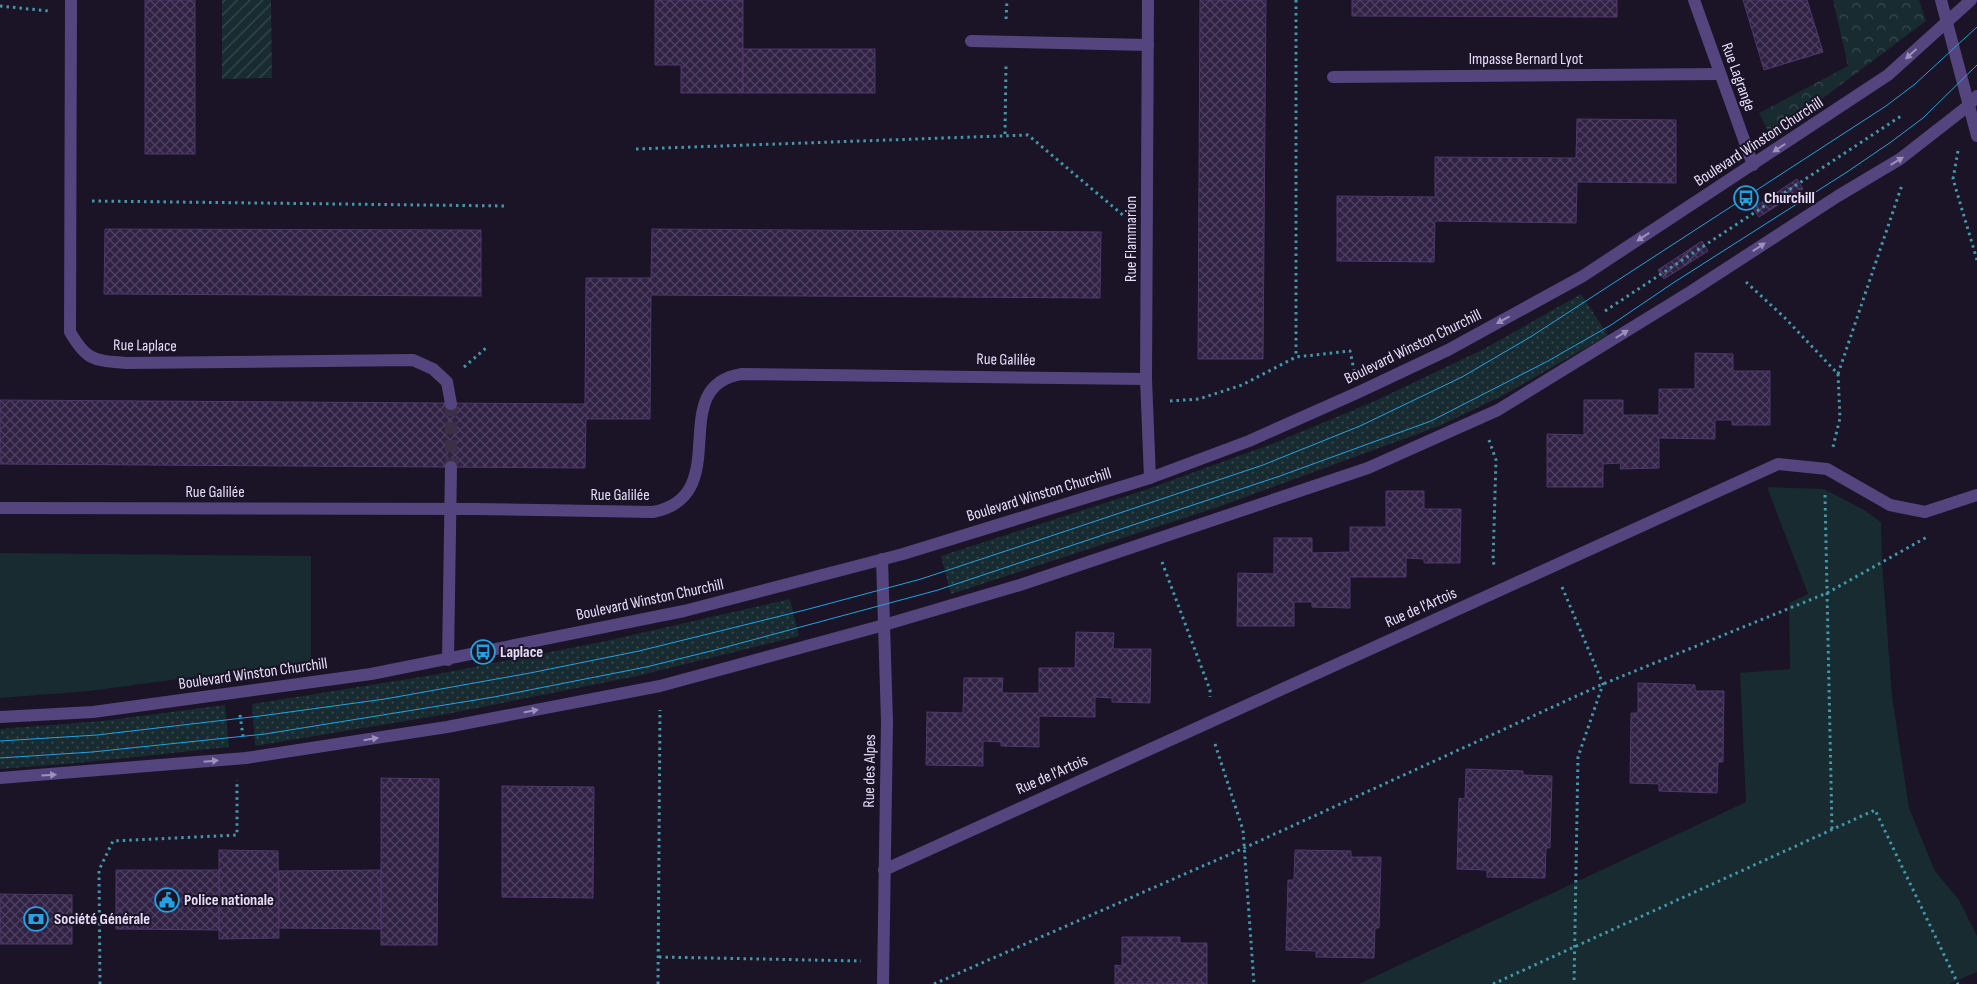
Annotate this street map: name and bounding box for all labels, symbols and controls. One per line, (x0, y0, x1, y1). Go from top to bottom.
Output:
street label: Rue Lagrange (1717, 40, 1759, 114)
one-way arrow (1906, 48, 1918, 60)
street label: Impasse Bernard Lyot (1469, 50, 1583, 69)
street label: Boulevard Winston Churchill (1691, 93, 1827, 191)
one-way arrow (1772, 143, 1786, 153)
one-way arrow (1890, 156, 1903, 165)
bus stop icon: Churchill (1733, 185, 1759, 211)
place label: Churchill (1764, 189, 1815, 208)
street label: Rue Flammarion (1122, 196, 1141, 282)
one-way arrow (1636, 232, 1650, 242)
one-way arrow (1752, 242, 1766, 252)
street label: Boulevard Winston Churchill (1341, 306, 1485, 388)
one-way arrow (1496, 316, 1511, 324)
one-way arrow (1615, 330, 1628, 339)
street label: Rue Laplace (113, 336, 177, 356)
street label: Rue Galilée (976, 350, 1036, 370)
street label: Boulevard Winston Churchill (965, 464, 1114, 526)
street label: Rue Galilée (185, 483, 245, 502)
street label: Rue Galilée (590, 486, 650, 505)
street label: Boulevard Winston Churchill (575, 575, 725, 625)
street label: Rue de l'Artois (1382, 584, 1460, 632)
bus stop icon: Laplace (470, 639, 496, 665)
place label: Laplace (500, 643, 543, 662)
street label: Boulevard Winston Churchill (177, 654, 329, 694)
one-way arrow (524, 706, 540, 714)
one-way arrow (364, 734, 380, 742)
street label: Rue des Alpes (860, 734, 880, 808)
street label: Rue de l'Artois (1013, 751, 1091, 799)
one-way arrow (203, 757, 219, 765)
one-way arrow (41, 770, 57, 778)
public building icon: Police nationale (154, 887, 180, 913)
place label: Police nationale (184, 891, 274, 910)
bank icon: Société Générale (23, 906, 49, 932)
place label: Société Générale (54, 910, 150, 929)

